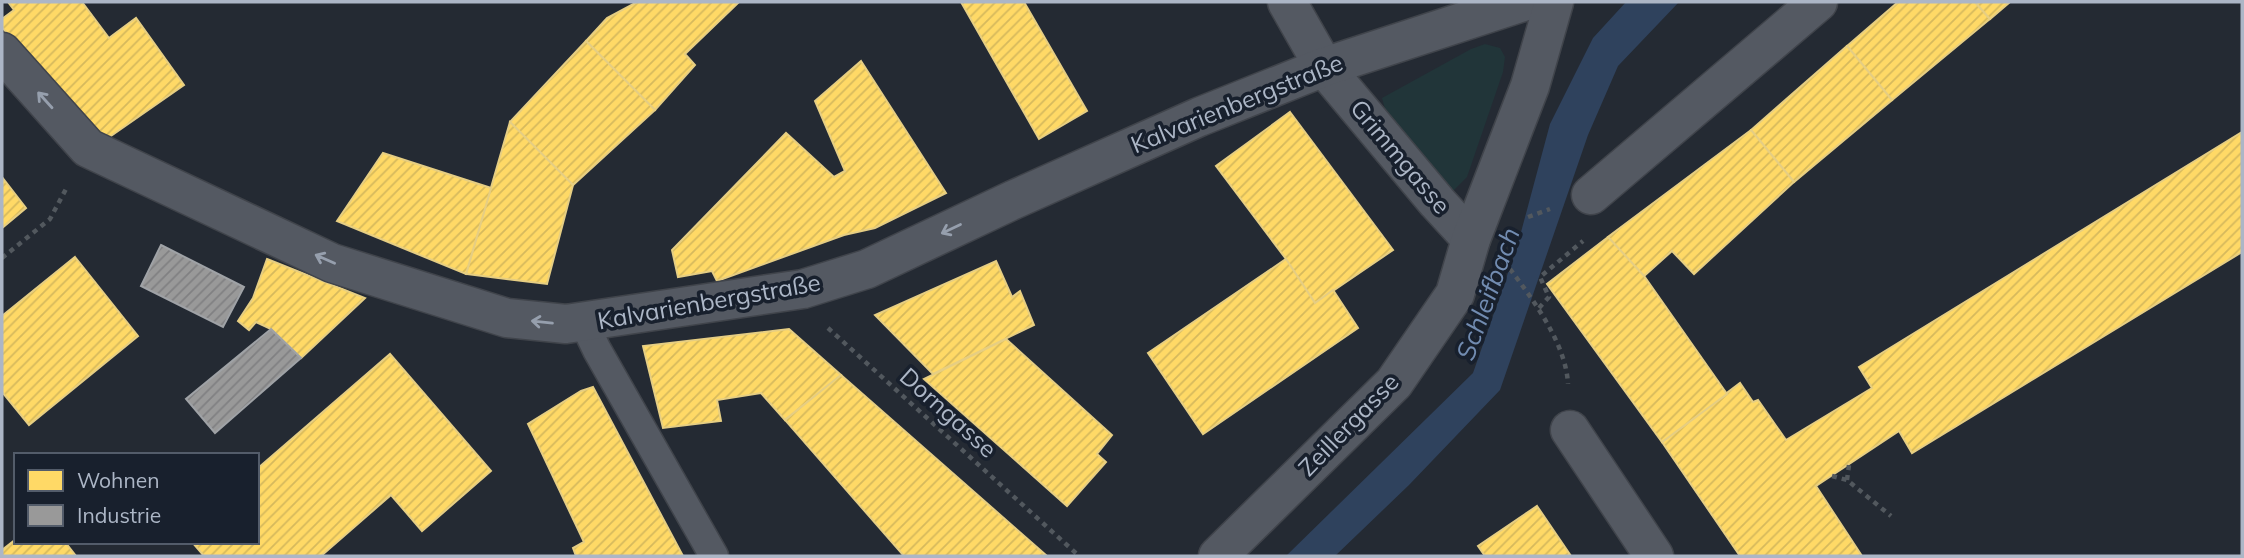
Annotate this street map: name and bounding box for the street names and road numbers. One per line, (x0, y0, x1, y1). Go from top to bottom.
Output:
street label: Kalvarienbergstraße (1126, 47, 1347, 159)
street label: Grimmgasse (1344, 93, 1457, 220)
street label: Kalvarienbergstraße (595, 267, 823, 335)
street label: Dorngasse (894, 361, 1003, 464)
street label: Zeillergasse (1292, 367, 1405, 482)

